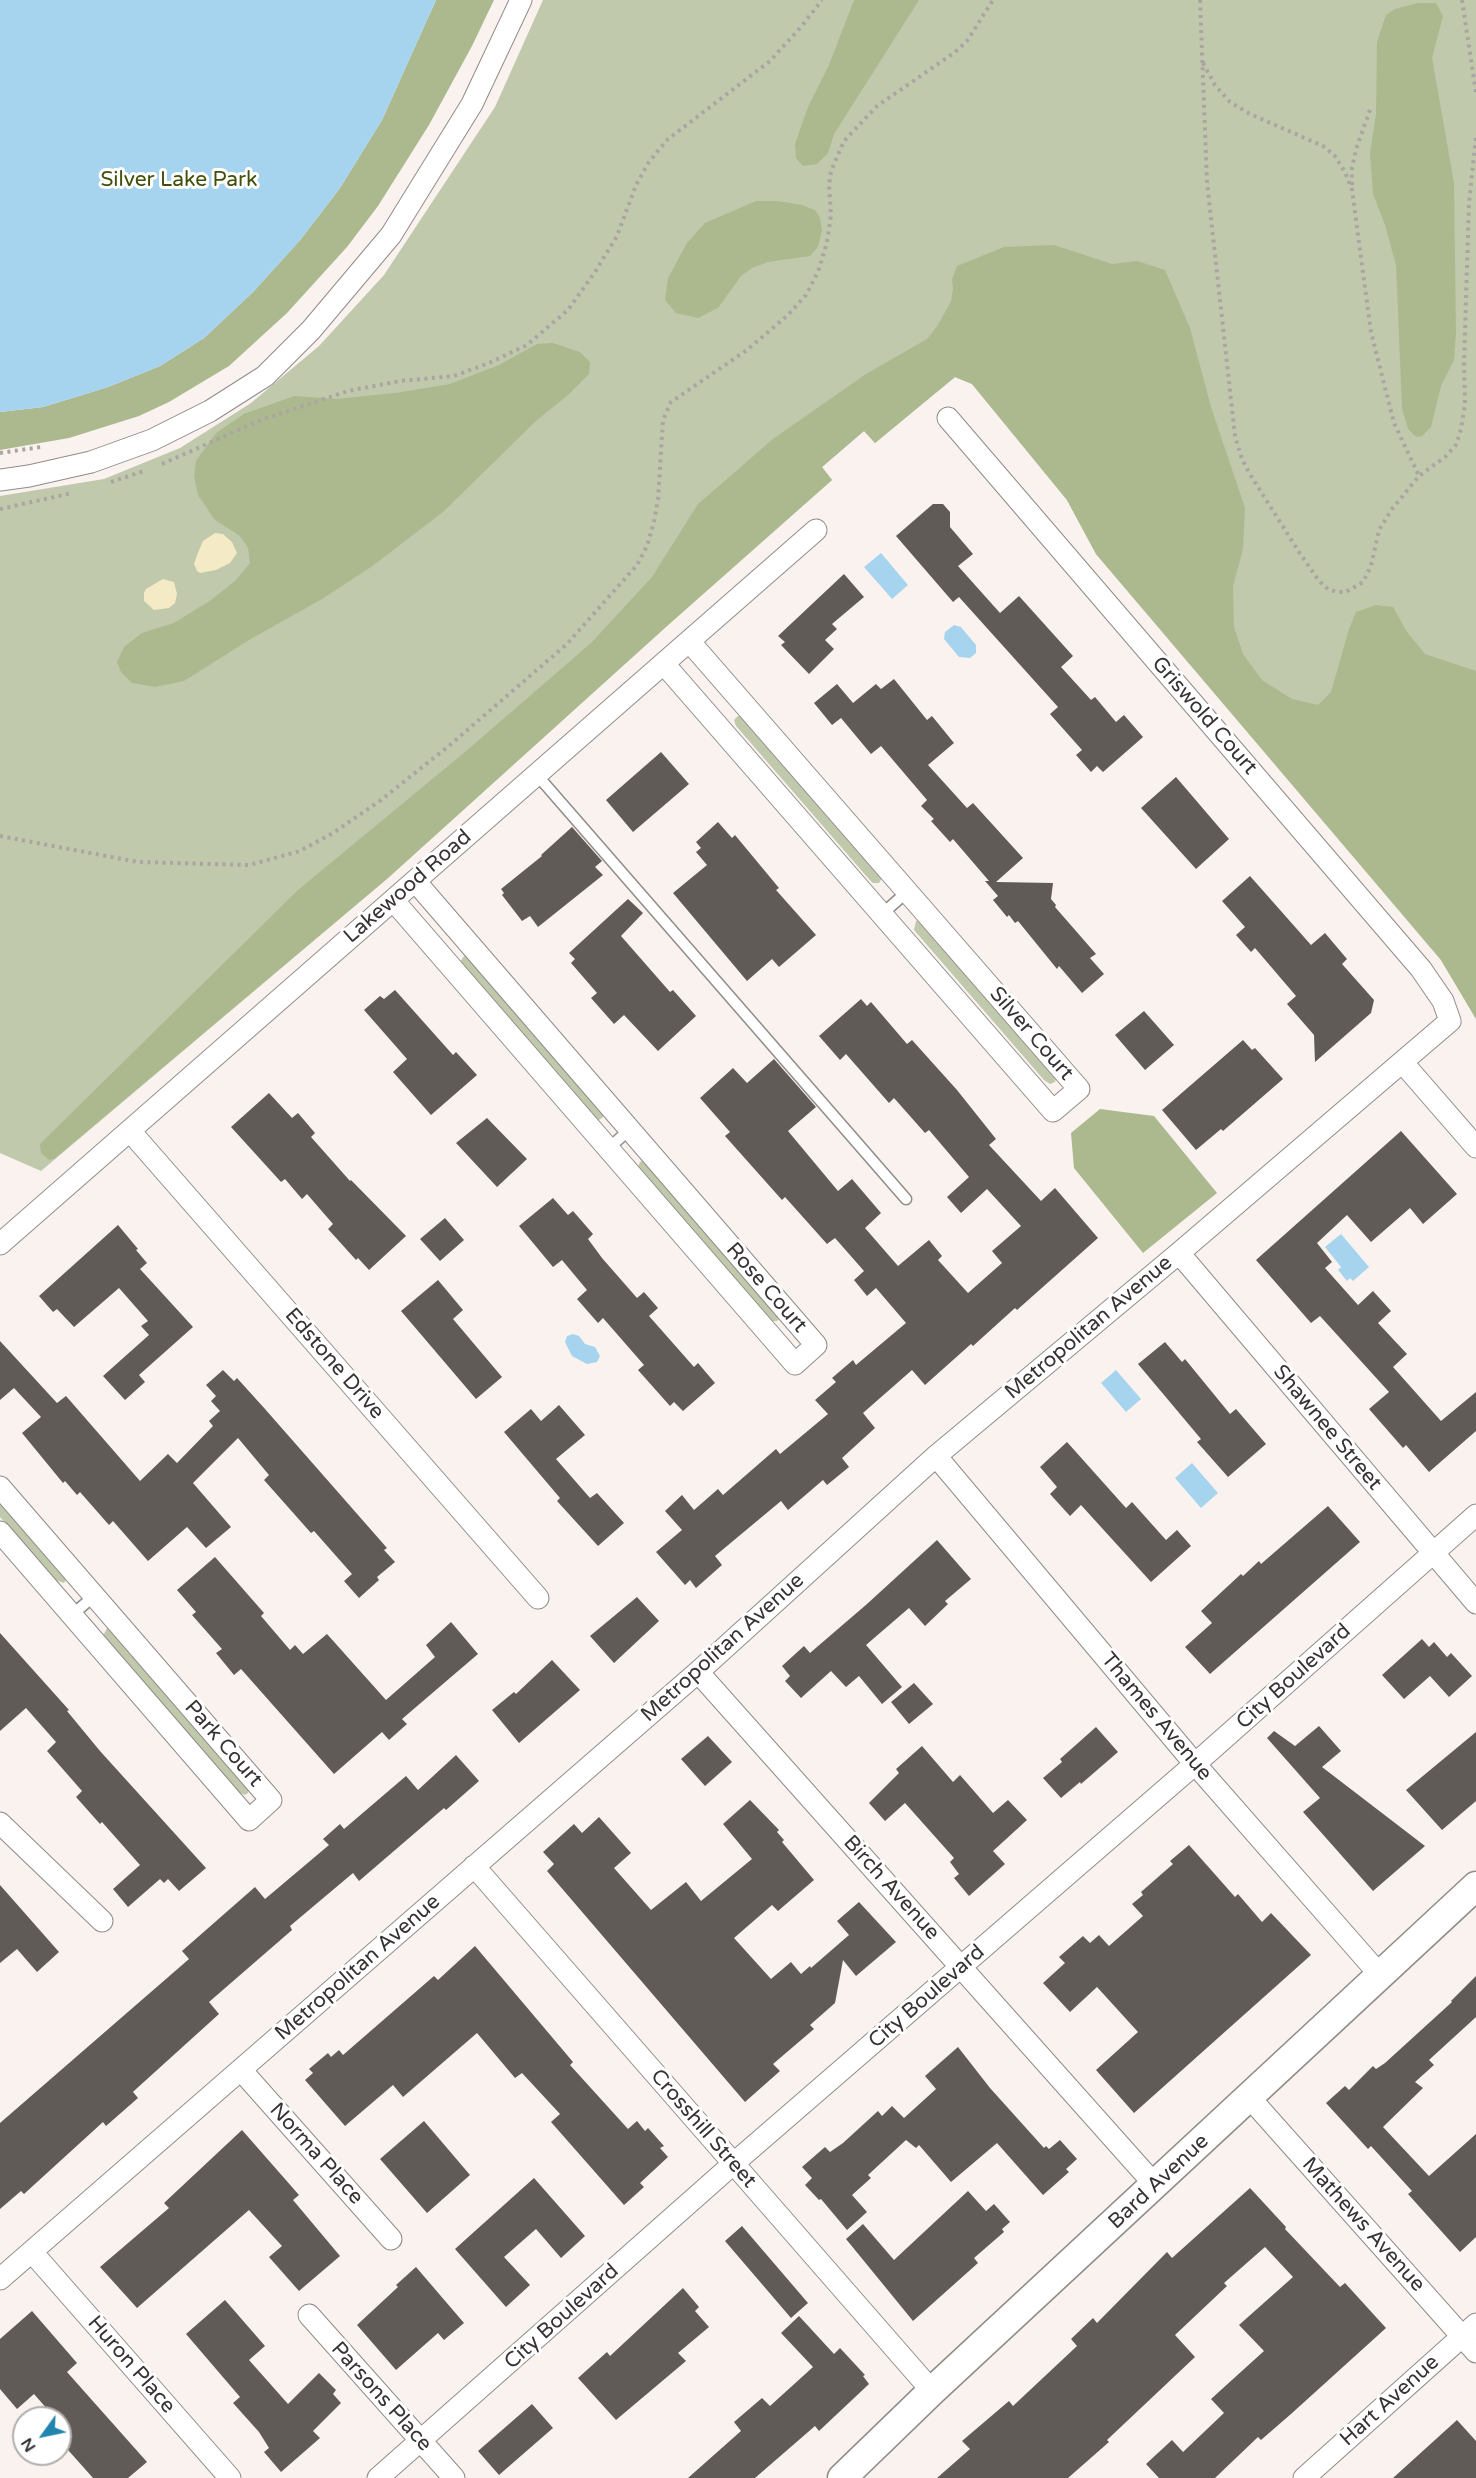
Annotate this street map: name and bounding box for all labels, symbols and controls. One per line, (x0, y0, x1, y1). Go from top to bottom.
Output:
park label: Silver Lake Park (101, 167, 257, 193)
street label: Griswold Court (1146, 652, 1262, 780)
street label: Lakewood Road (339, 825, 477, 949)
street label: Silver Court (984, 982, 1078, 1086)
street label: Rose Court (720, 1238, 812, 1338)
street label: Metropolitan Avenue (1000, 1251, 1178, 1405)
street label: Edstone Drive (279, 1303, 389, 1425)
street label: Shawnee Street (1267, 1360, 1387, 1496)
street label: Metropolitan Avenue (636, 1568, 810, 1728)
street label: City Boulevard (1232, 1619, 1356, 1735)
street label: Thames Avenue (1095, 1648, 1217, 1786)
street label: Park Court (179, 1696, 267, 1792)
street label: Birch Avenue (837, 1831, 945, 1945)
street label: Metropolitan Avenue (270, 1890, 446, 2046)
street label: City Boulevard (864, 1940, 990, 2054)
street label: Crosshill Street (645, 2064, 761, 2194)
street label: Norma Place (264, 2098, 368, 2210)
street label: Bard Avenue (1104, 2129, 1214, 2235)
street label: Mathews Avenue (1296, 2153, 1430, 2297)
street label: City Boulevard (500, 2259, 624, 2375)
street label: Huron Place (82, 2311, 180, 2419)
street label: Parsons Place (325, 2337, 437, 2457)
street label: Hart Avenue (1335, 2350, 1445, 2452)
north arrow (12, 2406, 72, 2466)
text: N (17, 2434, 40, 2456)

